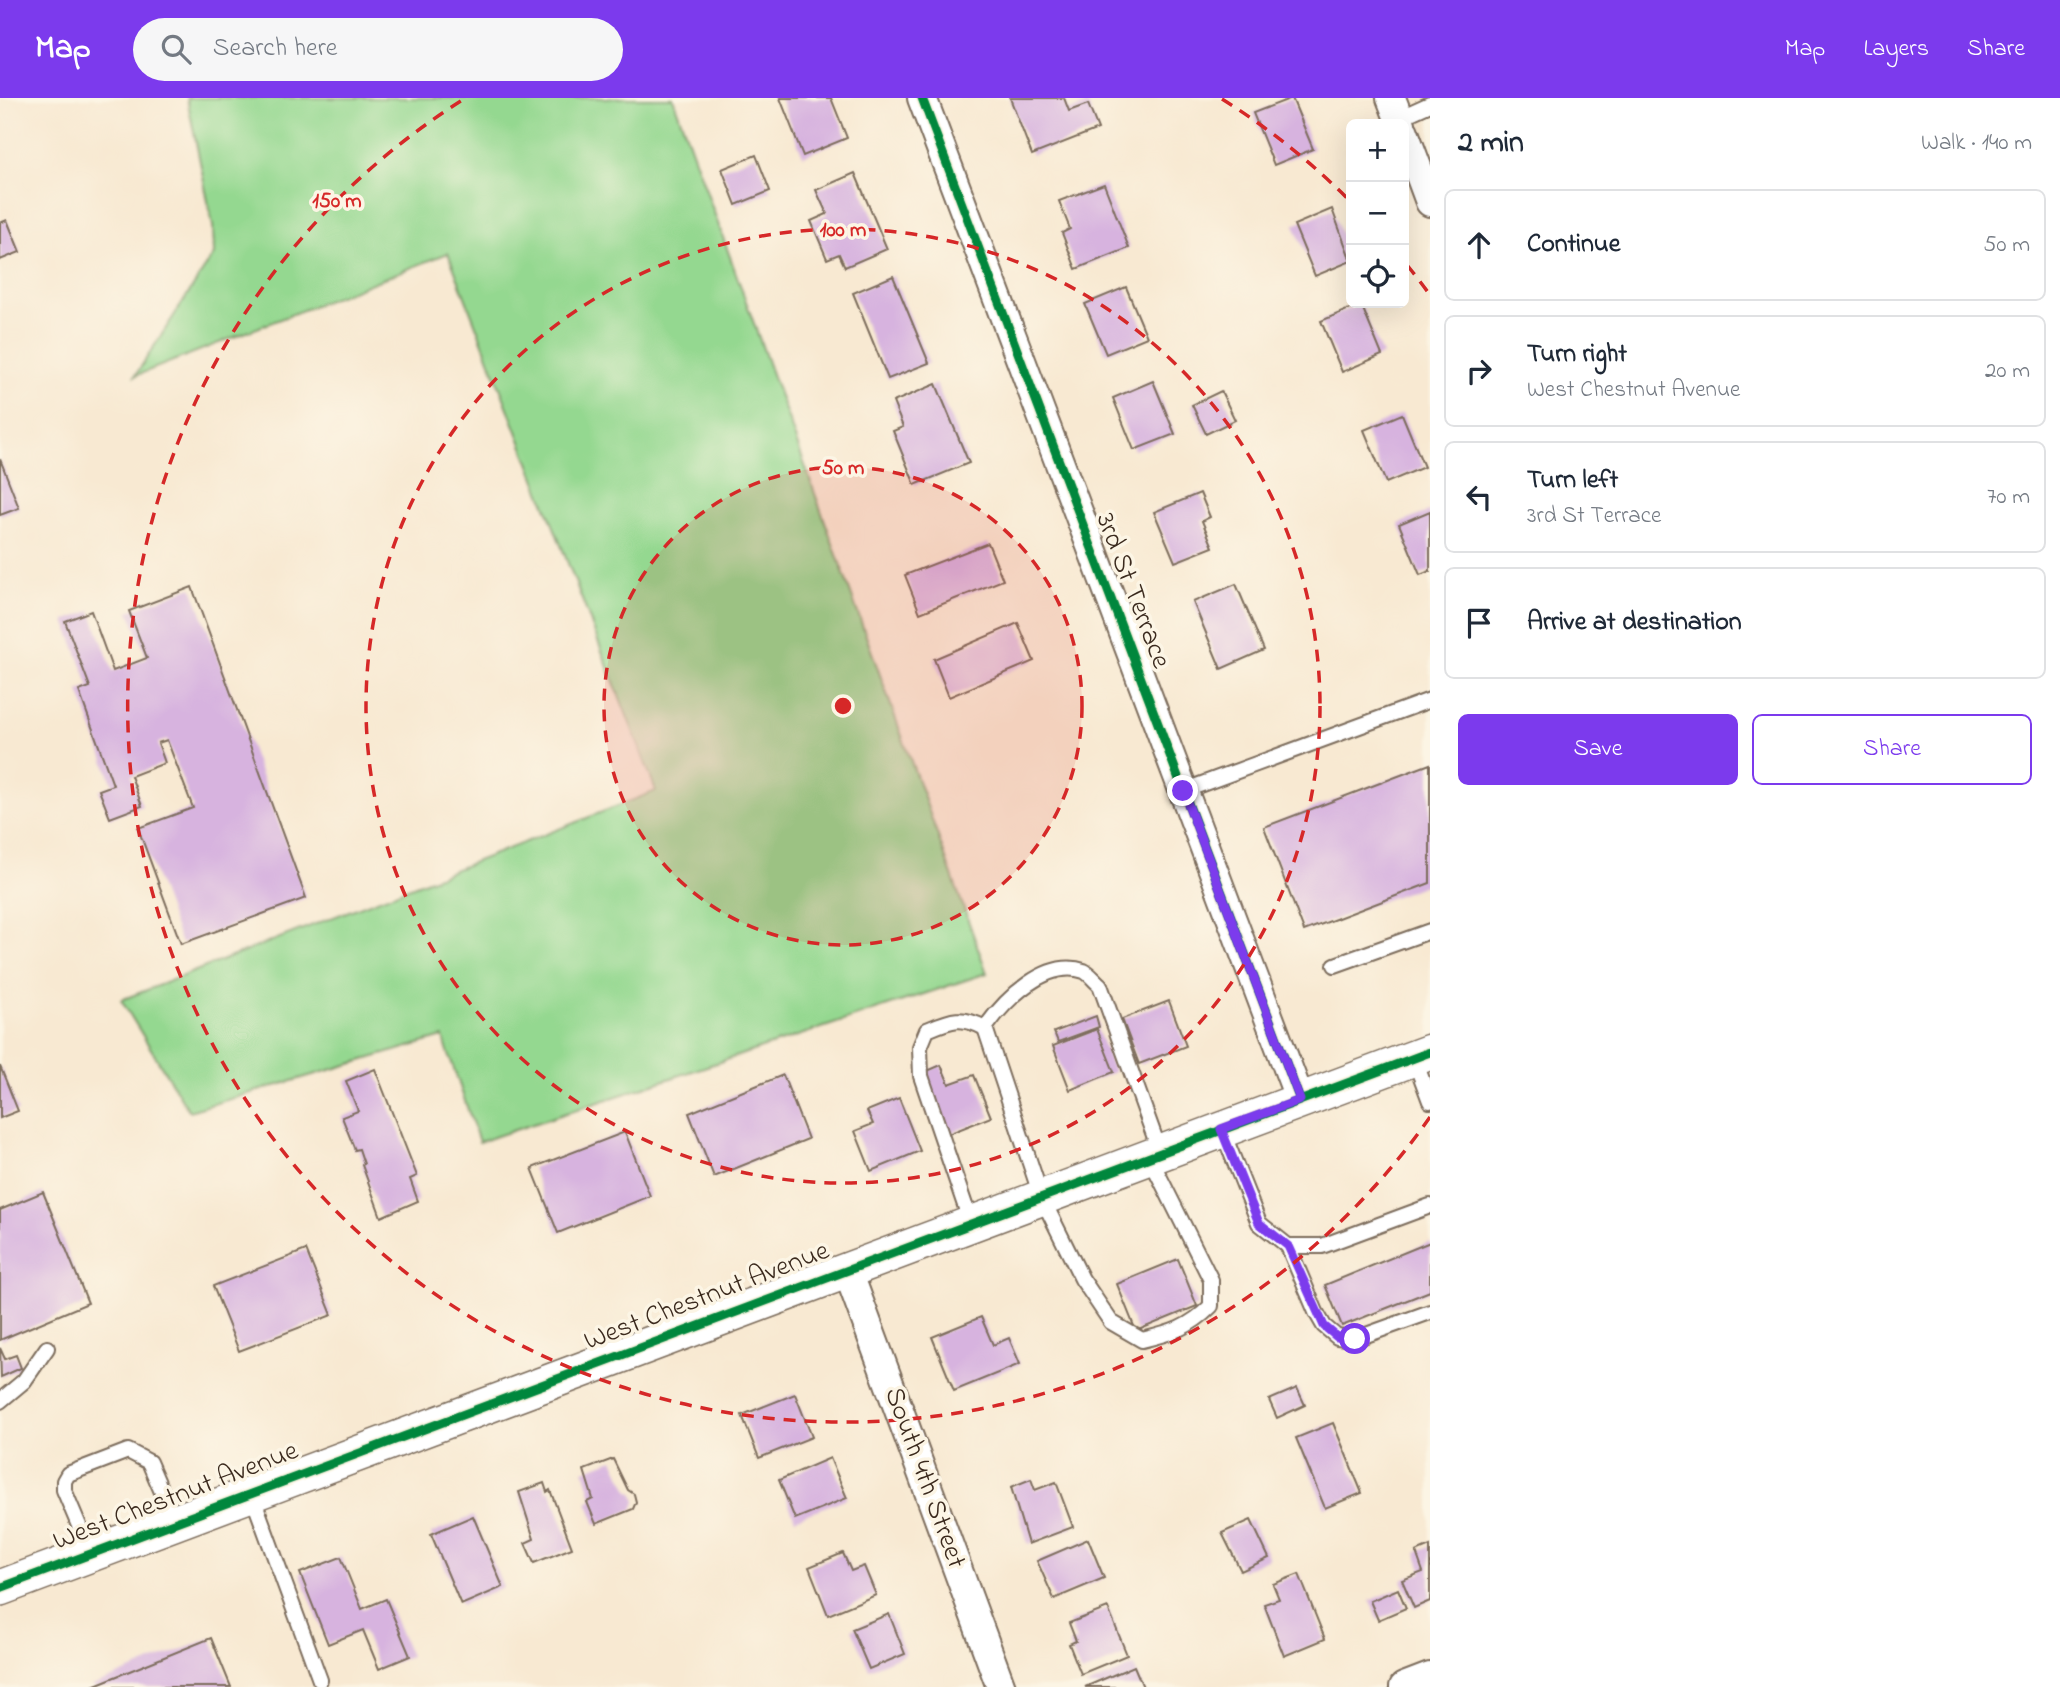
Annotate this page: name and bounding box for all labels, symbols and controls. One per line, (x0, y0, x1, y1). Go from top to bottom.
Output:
search box (133, 18, 623, 81)
text: Map (35, 25, 91, 73)
icon: search (157, 30, 195, 68)
text: Search here (213, 30, 337, 68)
text: Map (1785, 32, 1825, 67)
text: Layers (1863, 32, 1929, 67)
text: Share (1967, 32, 2025, 67)
map controls (1346, 119, 1409, 308)
button: + (1346, 119, 1409, 182)
text: 2 min (1458, 122, 1524, 166)
text: Walk · 140 m (1921, 127, 2032, 160)
button: − (1346, 182, 1409, 245)
text: 150 m (312, 187, 362, 217)
text: 100 m (820, 216, 866, 246)
icon: ahead (1460, 226, 1498, 264)
text: Continue (1527, 226, 1620, 264)
text: 50 m (1983, 229, 2030, 262)
button: locate (1346, 245, 1409, 308)
text: Turn right (1527, 336, 1627, 374)
icon: right (1460, 352, 1498, 390)
text: 20 m (1985, 355, 2030, 388)
text: West Chestnut Avenue (1527, 374, 1740, 407)
text: 50 m (822, 454, 864, 484)
text: Turn left (1527, 462, 1618, 500)
icon: left (1460, 478, 1498, 516)
text: 70 m (1987, 481, 2030, 514)
text: 3rd St Terrace (1527, 500, 1661, 533)
street label: 3rd St Terrace (1084, 507, 1181, 675)
icon: arrive (1460, 604, 1498, 642)
text: Arrive at destination (1527, 604, 1742, 642)
centre of rings (831, 694, 855, 718)
button: Save (1458, 714, 1738, 785)
button: Share (1752, 714, 2032, 785)
route end (1167, 775, 1198, 806)
street label: West Chestnut Avenue (578, 1231, 836, 1363)
route start (1339, 1323, 1370, 1354)
street label: South 4th Street (872, 1382, 976, 1574)
street label: West Chestnut Avenue (47, 1431, 305, 1563)

